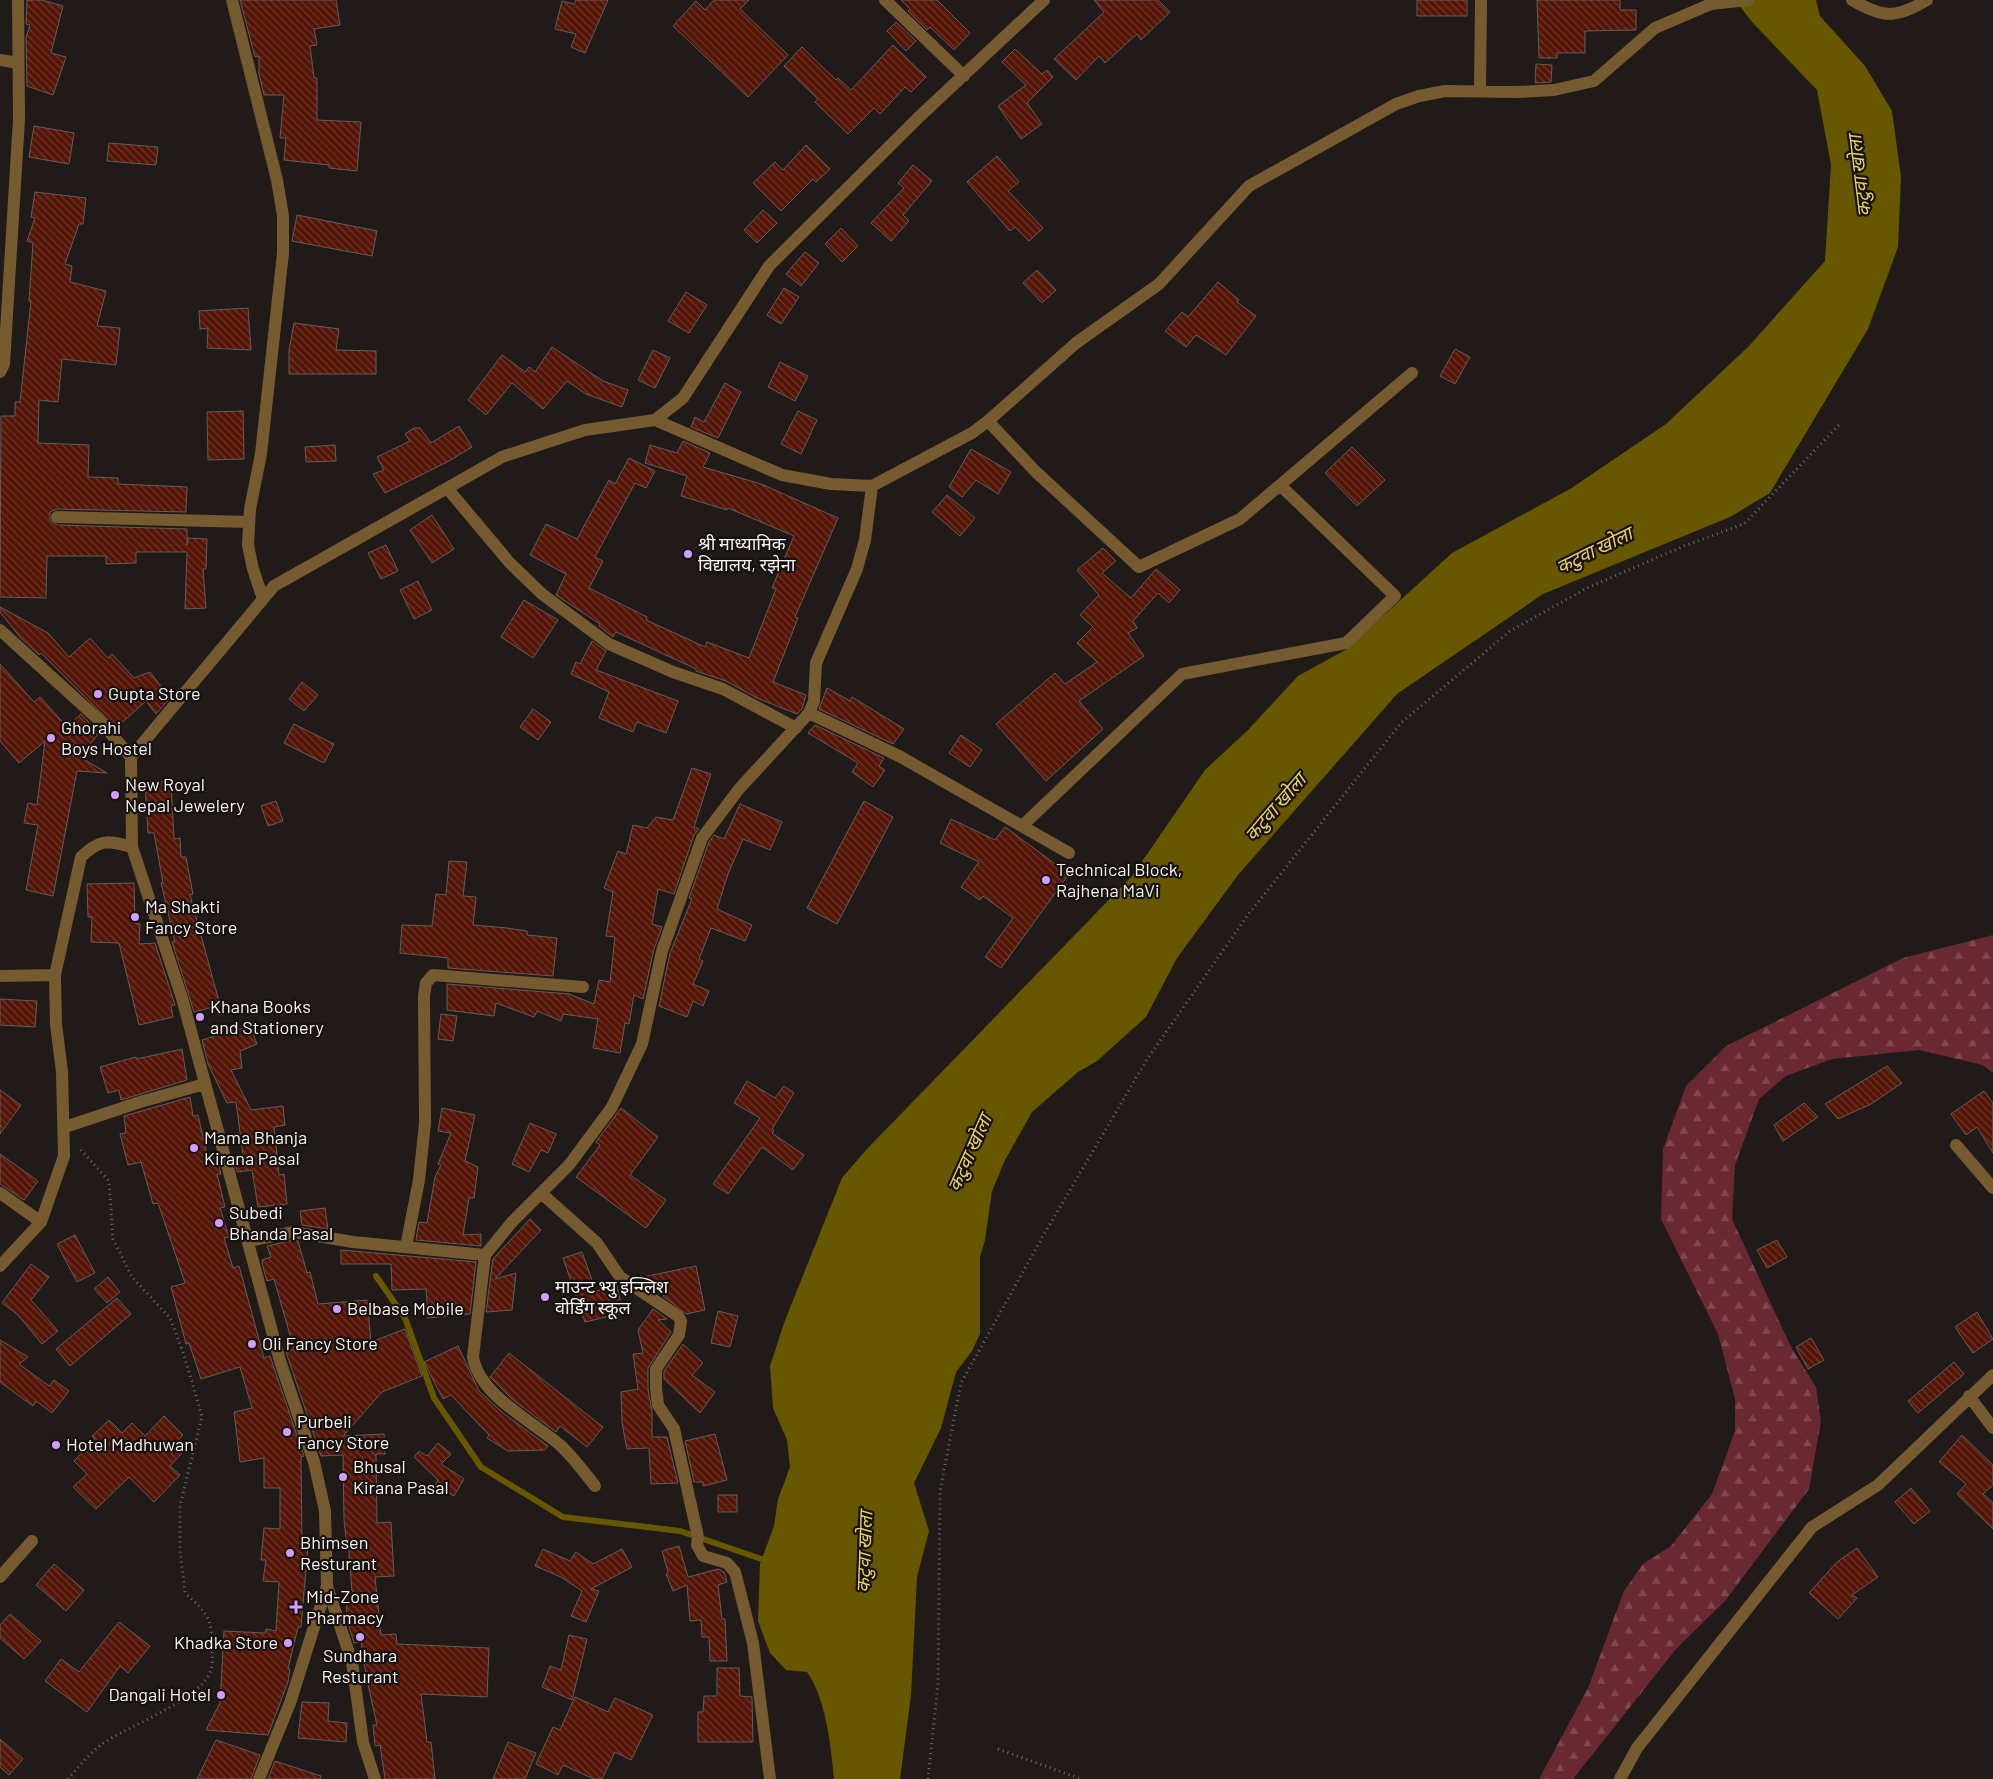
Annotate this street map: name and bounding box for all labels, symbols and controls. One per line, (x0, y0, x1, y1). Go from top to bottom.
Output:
water label: कटुवा खोला (1842, 130, 1877, 218)
water label: कटुवा खोला (1552, 520, 1640, 580)
place label: श्री माध्यामिक विद्यालय, रझेना (698, 532, 796, 575)
marker: श्री माध्यामिक विद्यालय, रझेना (682, 548, 694, 560)
place label: Gupta Store (108, 682, 201, 704)
marker: Gupta Store (92, 688, 104, 700)
place label: Ghorahi Boys Hostel (61, 716, 152, 759)
marker: Ghorahi Boys Hostel (45, 732, 57, 744)
water label: कटुवा खोला (1239, 765, 1314, 846)
place label: New Royal Nepal Jewelery (125, 773, 245, 816)
marker: New Royal Nepal Jewelery (109, 789, 121, 801)
place label: Technical Block, Rajhena MaVi (1056, 858, 1183, 901)
marker: Technical Block, Rajhena MaVi (1040, 874, 1052, 886)
place label: Ma Shakti Fancy Store (145, 895, 237, 938)
marker: Ma Shakti Fancy Store (129, 911, 141, 923)
place label: Khana Books and Stationery (210, 995, 324, 1038)
marker: Khana Books and Stationery (194, 1011, 206, 1023)
water label: कटुवा खोला (941, 1107, 999, 1196)
place label: Mama Bhanja Kirana Pasal (204, 1126, 307, 1169)
marker: Mama Bhanja Kirana Pasal (188, 1142, 200, 1154)
place label: Subedi Bhanda Pasal (229, 1201, 333, 1244)
marker: Subedi Bhanda Pasal (213, 1217, 225, 1229)
place label: माउन्ट भ्यु इन्ग्लिश वोर्डिंग स्कूल (555, 1275, 669, 1320)
marker: माउन्ट भ्यु इन्ग्लिश वोर्डिंग स्कूल (539, 1291, 551, 1303)
place label: Belbase Mobile (347, 1297, 464, 1319)
marker: Belbase Mobile (331, 1303, 343, 1315)
place label: Oli Fancy Store (262, 1332, 378, 1354)
marker: Oli Fancy Store (246, 1338, 258, 1350)
place label: Purbeli Fancy Store (297, 1410, 389, 1453)
marker: Purbeli Fancy Store (281, 1426, 293, 1438)
place label: Hotel Madhuwan (66, 1433, 194, 1455)
marker: Hotel Madhuwan (50, 1439, 62, 1451)
place label: Bhusal Kirana Pasal (353, 1455, 449, 1498)
marker: Bhusal Kirana Pasal (337, 1471, 349, 1483)
water label: कटुवा खोला (851, 1507, 879, 1593)
place label: Bhimsen Resturant (300, 1531, 377, 1574)
marker: Bhimsen Resturant (284, 1547, 296, 1559)
place label: Mid-Zone Pharmacy (306, 1585, 384, 1628)
marker: Mid-Zone Pharmacy (290, 1601, 302, 1613)
place label: Khadka Store (174, 1631, 278, 1653)
marker: Sundhara Resturant (354, 1631, 366, 1643)
marker: Khadka Store (282, 1637, 294, 1649)
place label: Sundhara Resturant (321, 1644, 399, 1687)
place label: Dangali Hotel (108, 1683, 211, 1705)
marker: Dangali Hotel (215, 1689, 227, 1701)

